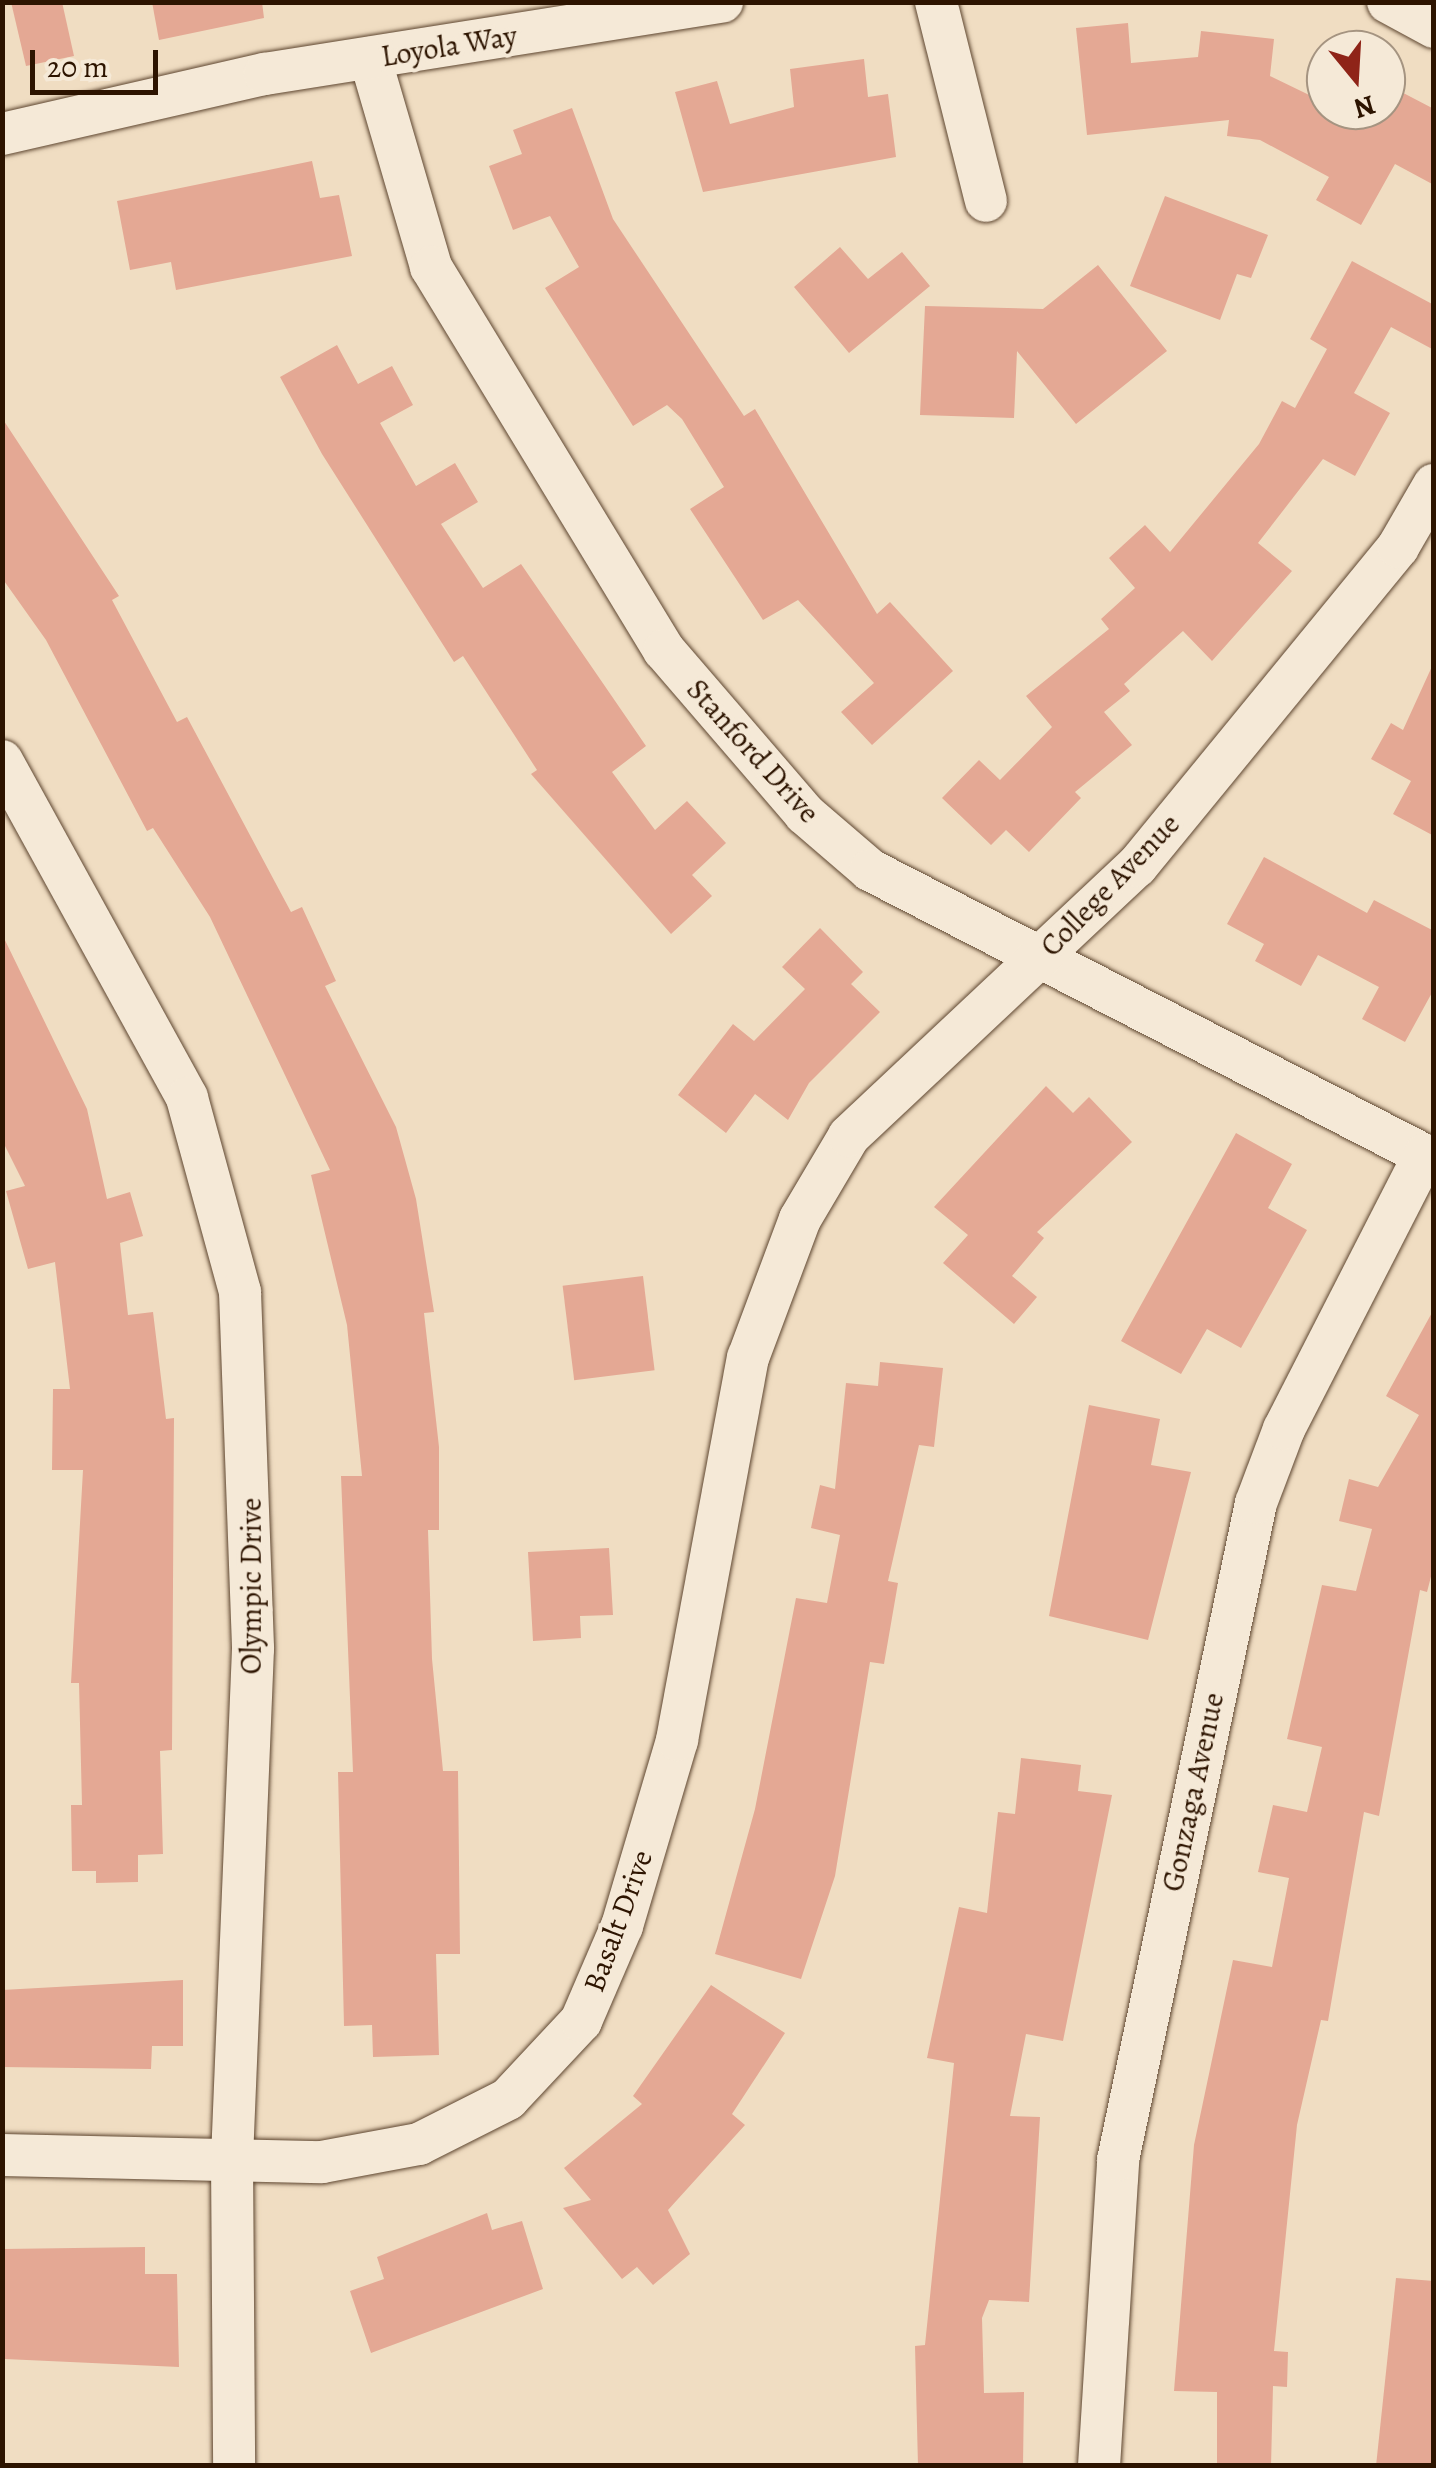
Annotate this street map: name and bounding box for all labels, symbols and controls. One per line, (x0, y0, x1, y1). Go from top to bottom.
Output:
street label: Loyola Way (378, 17, 520, 75)
scale bar (35, 30, 162, 92)
north arrow (1306, 30, 1406, 130)
text: 20 m (47, 47, 108, 87)
text: N (1349, 85, 1380, 128)
street label: Stanford Drive (679, 672, 827, 830)
street label: College Avenue (1033, 806, 1187, 964)
street label: Olympic Drive (233, 1498, 269, 1674)
street label: Gonzaga Avenue (1154, 1689, 1232, 1895)
street label: Basalt Drive (576, 1845, 660, 1997)

